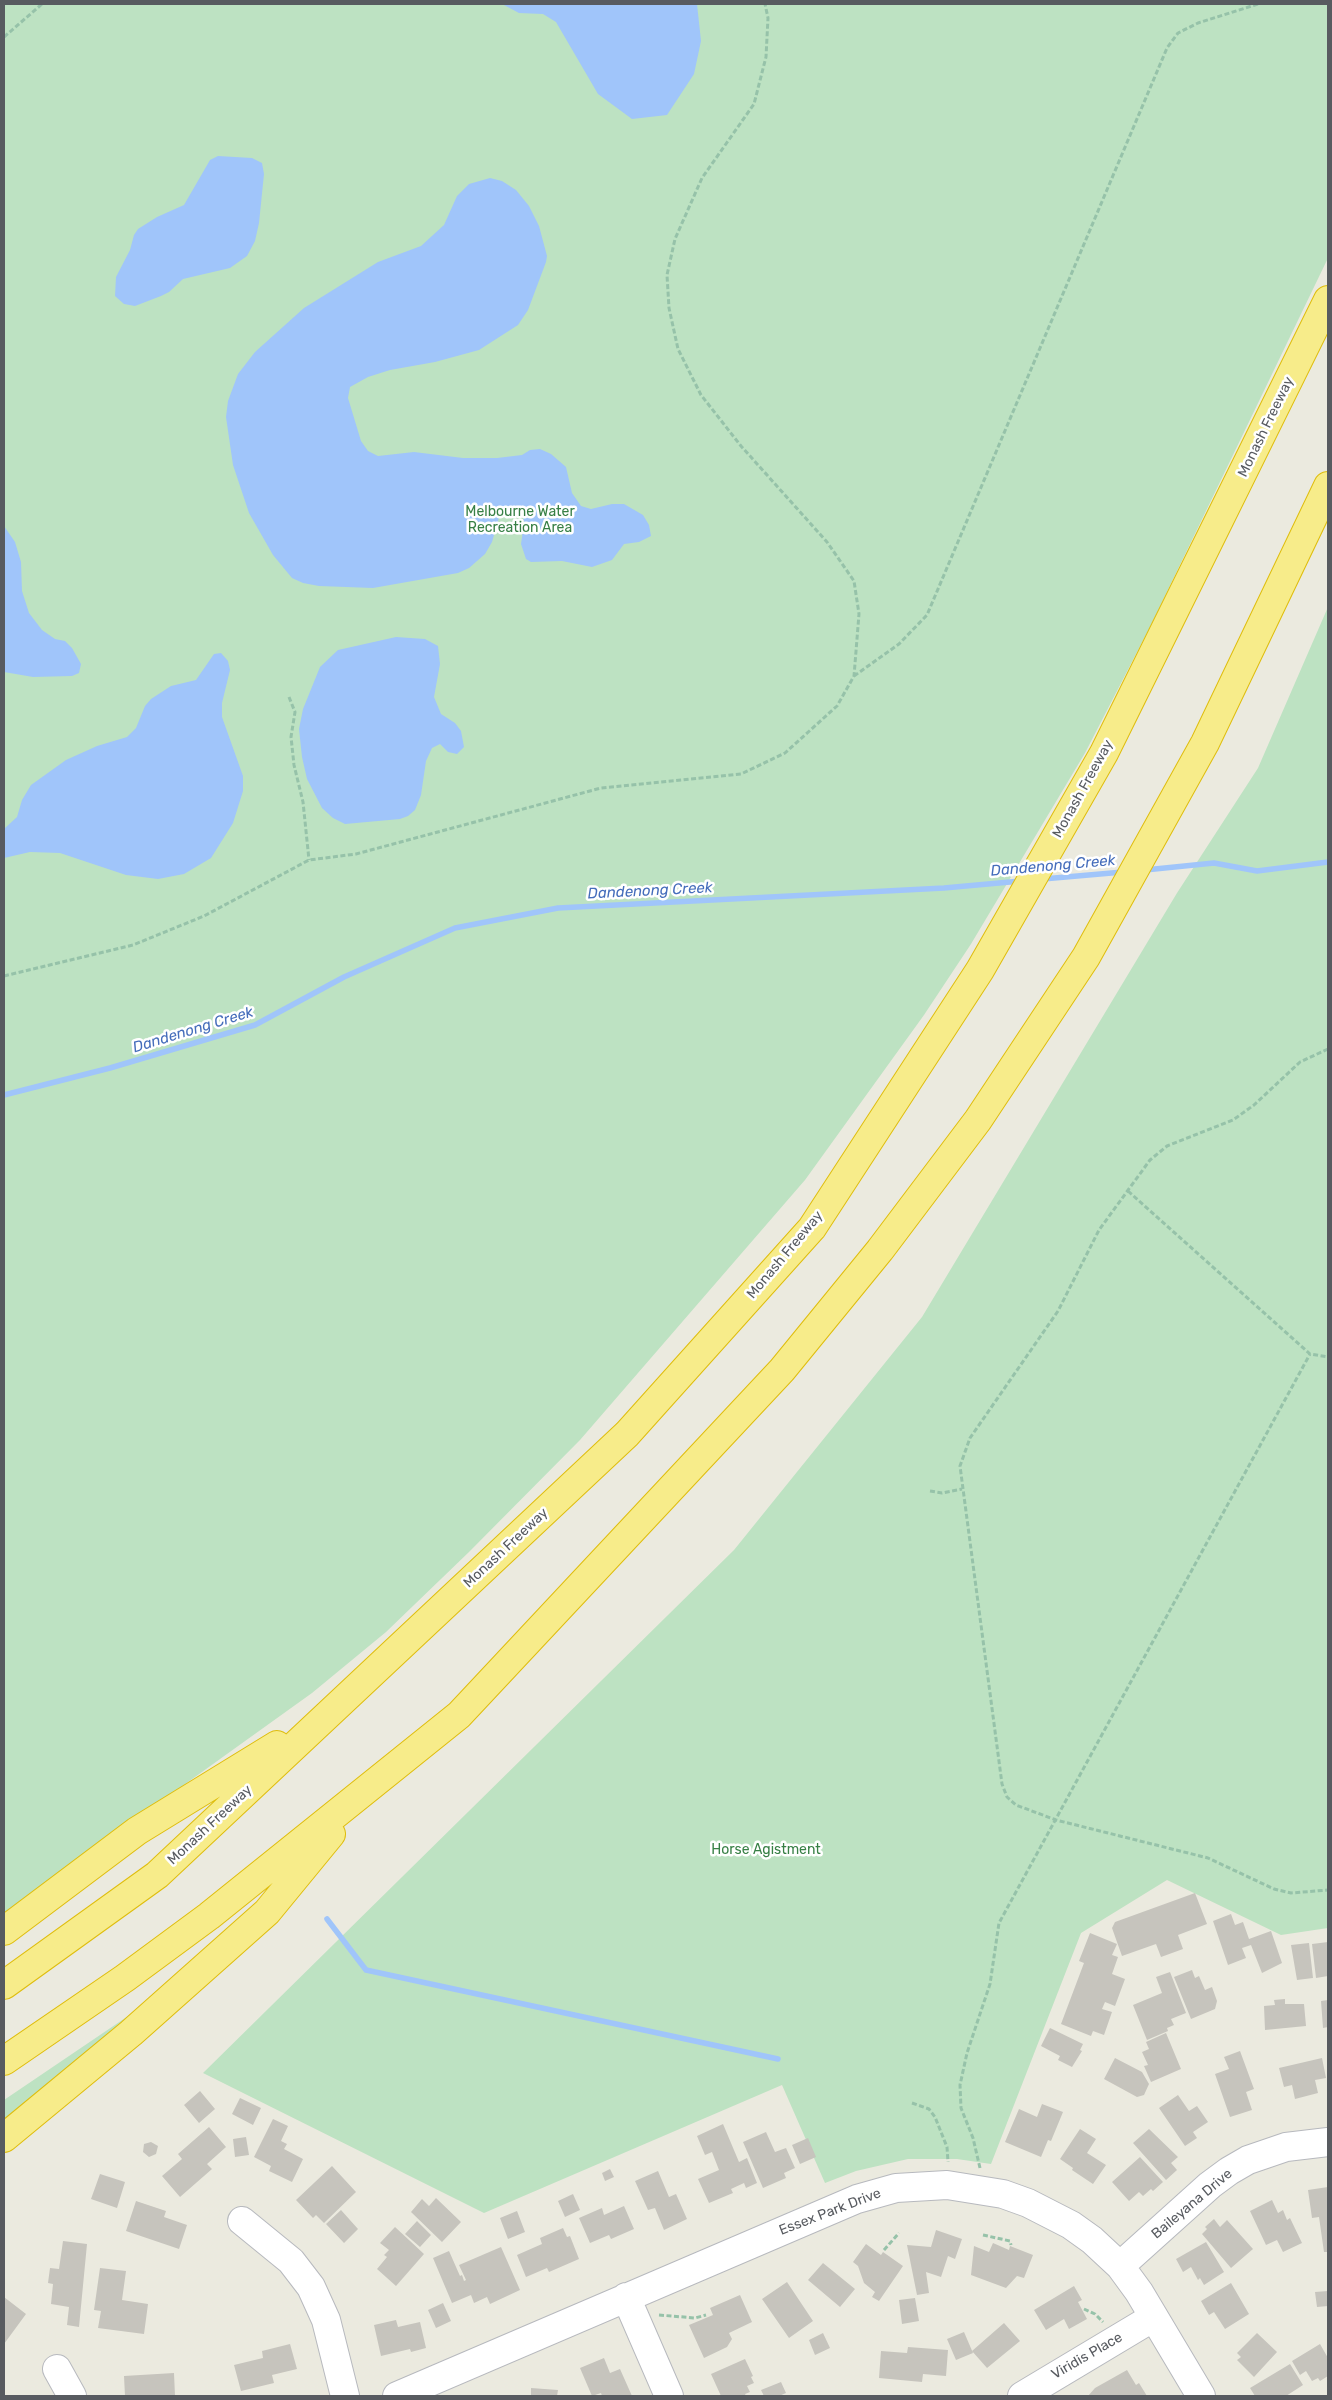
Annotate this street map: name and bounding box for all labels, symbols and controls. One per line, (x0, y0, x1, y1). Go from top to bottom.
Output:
street label: Monash Freeway (1234, 374, 1298, 480)
park label: Melbourne Water Recreation Area (465, 504, 575, 536)
street label: Monash Freeway (1049, 737, 1117, 841)
water label: Dandenong Creek (990, 852, 1116, 880)
water label: Dandenong Creek (587, 879, 713, 903)
water label: Dandenong Creek (131, 1003, 255, 1057)
street label: Monash Freeway (743, 1208, 827, 1302)
street label: Monash Freeway (460, 1505, 552, 1591)
street label: Monash Freeway (164, 1782, 256, 1868)
park label: Horse Agistment (711, 1842, 821, 1858)
street label: Baileyana Drive (1148, 2165, 1236, 2243)
street label: Essex Park Drive (777, 2185, 883, 2239)
street label: Viridis Place (1049, 2329, 1125, 2383)

